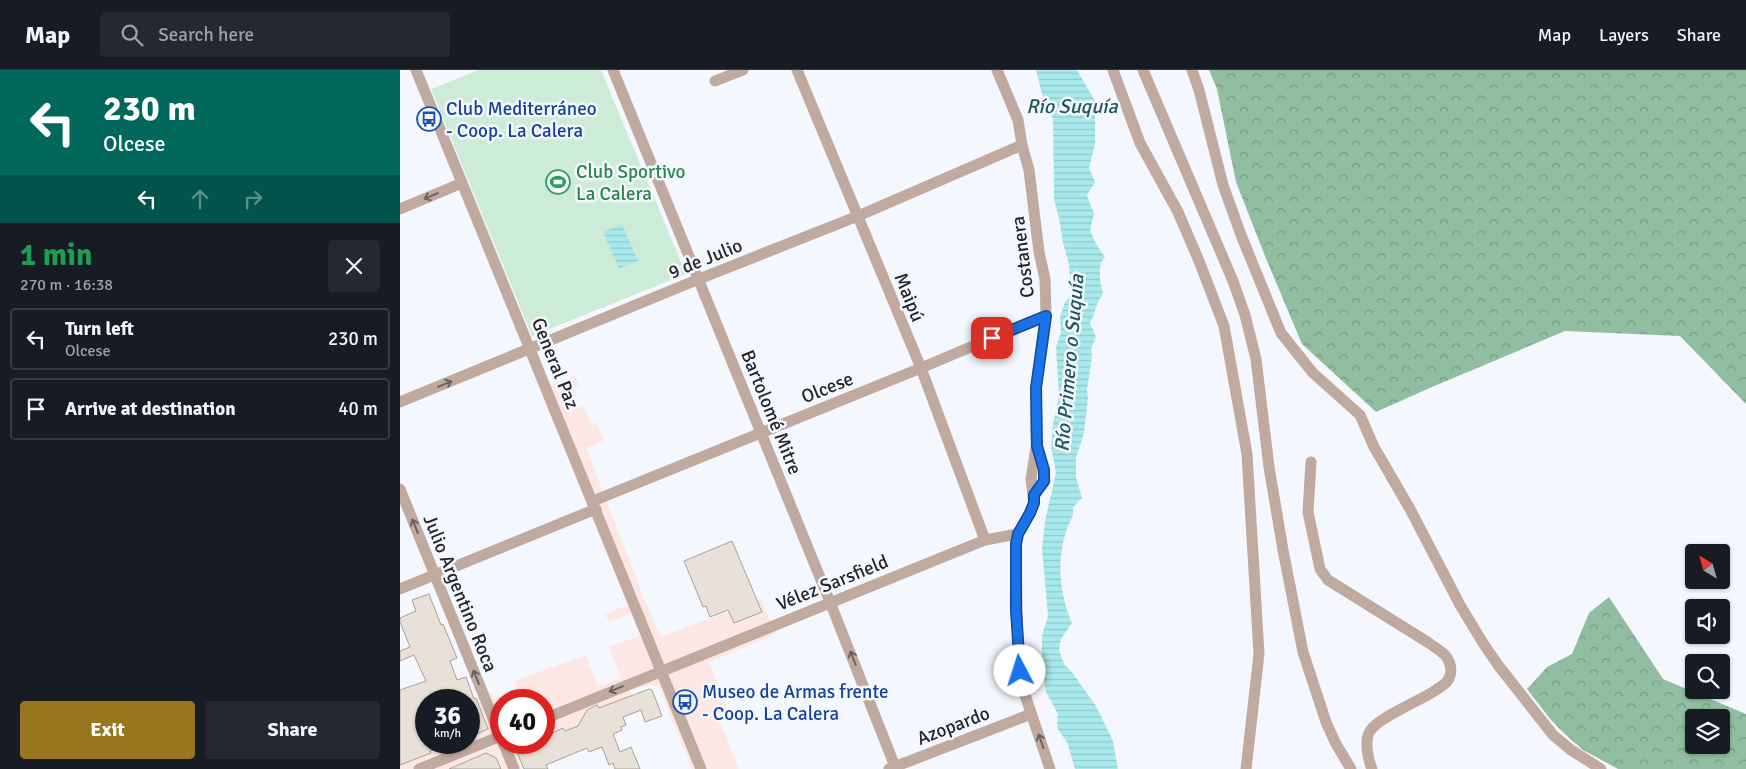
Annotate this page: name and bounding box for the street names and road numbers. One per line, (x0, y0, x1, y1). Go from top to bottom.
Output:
street label: Costanera (1006, 215, 1040, 299)
street label: 9 de Julio (665, 233, 746, 285)
street label: Maipú (888, 269, 930, 325)
street label: General Paz (526, 314, 584, 413)
street label: Bartolomé Mitre (735, 347, 807, 478)
street label: Olcese (798, 367, 857, 409)
street label: Julio Argentino Roca (417, 511, 503, 676)
street label: Vélez Sarsfield (773, 550, 892, 616)
street label: Azopardo (913, 701, 993, 751)

